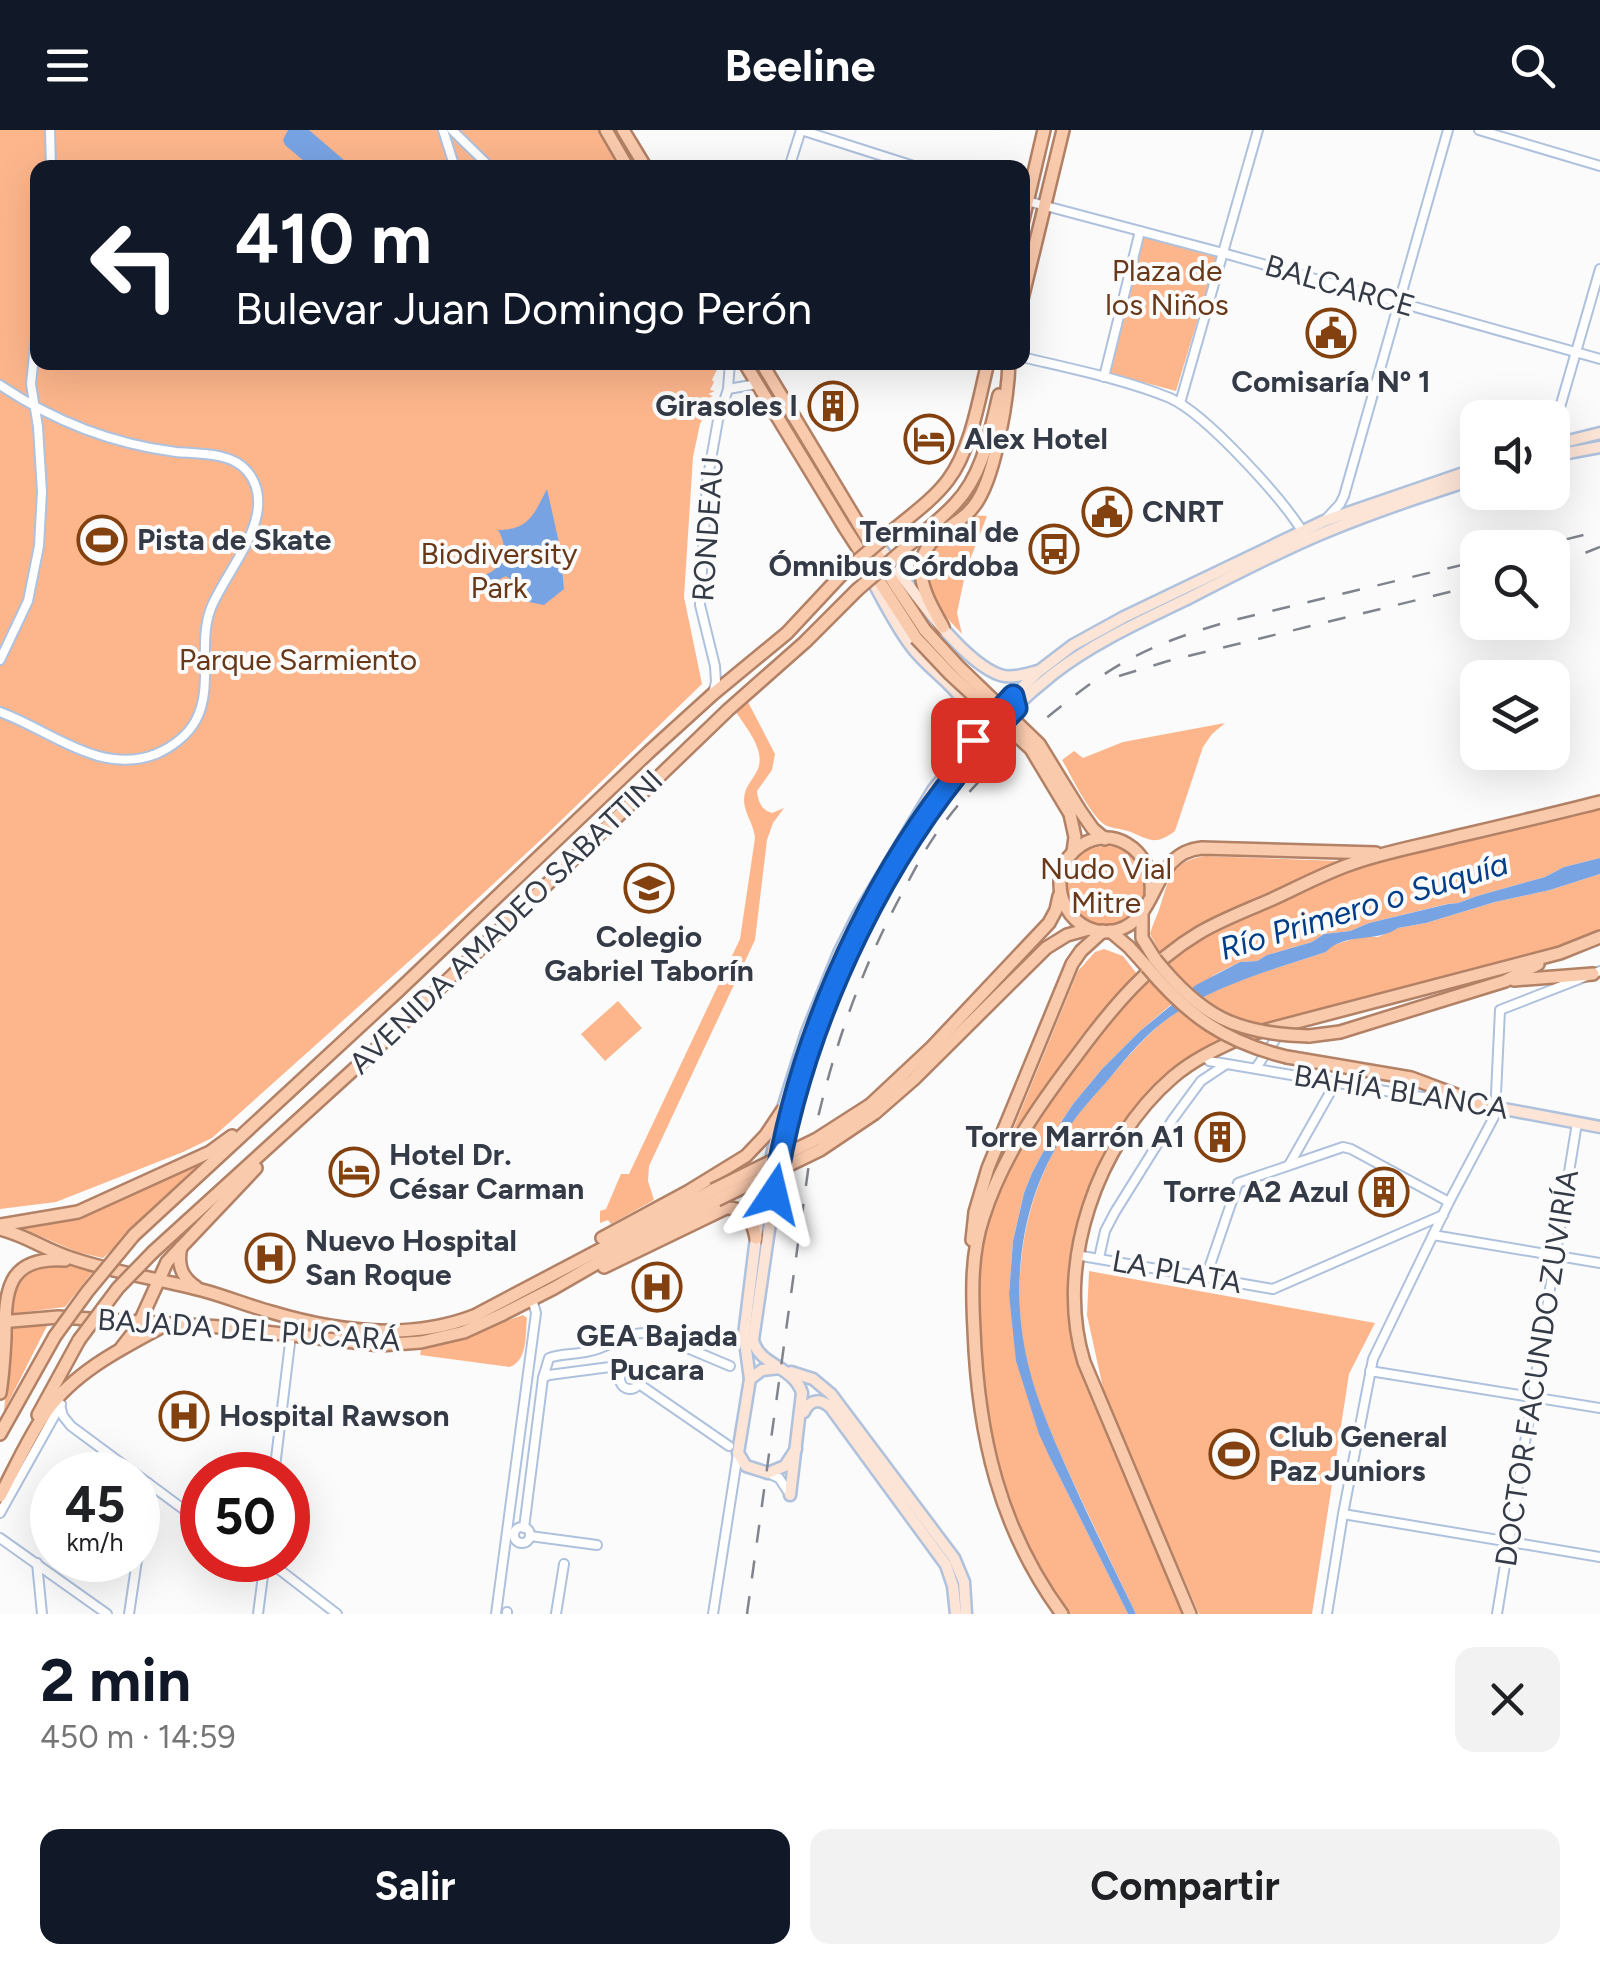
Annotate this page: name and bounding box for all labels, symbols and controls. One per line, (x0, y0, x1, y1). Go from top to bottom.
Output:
icon: menu (40, 38, 95, 93)
text: Beeline (725, 38, 875, 92)
icon: search (1505, 38, 1560, 93)
text: 410 m (235, 196, 432, 281)
icon: left (70, 200, 200, 330)
street label: BALCARCE (1261, 246, 1419, 325)
park label: Plaza de los Niños (1105, 252, 1229, 323)
text: Bulevar Juan Domingo Perón (235, 281, 812, 335)
public building icon: Comisaría Nº 1 (1305, 307, 1357, 359)
place label: Comisaría Nº 1 (1231, 363, 1431, 400)
building icon: Girasoles I (807, 380, 859, 432)
place label: Girasoles I (655, 387, 798, 424)
map controls (1460, 400, 1570, 770)
button: sound (1460, 400, 1570, 510)
hotel icon: Alex Hotel (903, 413, 955, 465)
place label: Alex Hotel (964, 420, 1108, 457)
street label: RONDEAU (684, 455, 731, 603)
public building icon: CNRT (1081, 486, 1133, 538)
place label: CNRT (1142, 493, 1224, 530)
place label: Terminal de Ómnibus Córdoba (769, 513, 1019, 584)
sports icon: Pista de Skate (76, 514, 128, 566)
place label: Pista de Skate (137, 521, 332, 558)
bus stop icon: Terminal de Ómnibus Córdoba (1028, 523, 1080, 575)
button: search (1460, 530, 1570, 640)
park label: Biodiversity Park (420, 535, 578, 606)
park label: Parque Sarmiento (179, 641, 417, 678)
button: layers (1460, 660, 1570, 770)
pin (931, 698, 1016, 783)
icon: arrive (946, 713, 1001, 768)
street label: AVENIDA AMADEO SABATTINI (341, 762, 670, 1081)
water label: Río Primero o Suquía (1215, 844, 1513, 968)
park label: Nudo Vial Mitre (1040, 850, 1172, 921)
school or university icon: Colegio Gabriel Taborín (623, 862, 675, 914)
place label: Colegio Gabriel Taborín (544, 918, 754, 989)
street label: BAHÍA BLANCA (1291, 1056, 1512, 1127)
building icon: Torre Marrón A1 (1194, 1111, 1246, 1163)
place label: Torre Marrón A1 (965, 1118, 1185, 1155)
place label: Hotel Dr. César Carman (389, 1136, 584, 1207)
position arrow (722, 1142, 826, 1246)
hotel icon: Hotel Dr. César Carman (328, 1146, 380, 1198)
building icon: Torre A2 Azul (1358, 1166, 1410, 1218)
street label: DOCTOR FACUNDO ZUVIRÍA (1487, 1166, 1586, 1569)
place label: Torre A2 Azul (1163, 1173, 1349, 1210)
place label: Nuevo Hospital San Roque (305, 1222, 517, 1293)
hospital icon: Nuevo Hospital San Roque (244, 1232, 296, 1284)
street label: LA PLATA (1109, 1242, 1245, 1301)
hospital icon: GEA Bajada Pucara (631, 1261, 683, 1313)
street label: BAJADA DEL PUCARÁ (96, 1300, 403, 1359)
place label: GEA Bajada Pucara (576, 1317, 738, 1388)
hospital icon: Hospital Rawson (158, 1390, 210, 1442)
place label: Hospital Rawson (219, 1397, 450, 1434)
place label: Club General Paz Juniors (1269, 1418, 1448, 1489)
sports icon: Club General Paz Juniors (1208, 1428, 1260, 1480)
speed limit sign: 50 (180, 1452, 310, 1582)
text: 45 (65, 1474, 125, 1535)
text: km/h (66, 1527, 124, 1557)
text: 2 min (40, 1644, 191, 1716)
button: close (1455, 1647, 1560, 1752)
text: 450 m · 14:59 (40, 1718, 236, 1756)
button: Salir (40, 1829, 790, 1944)
button: Compartir (810, 1829, 1560, 1944)

